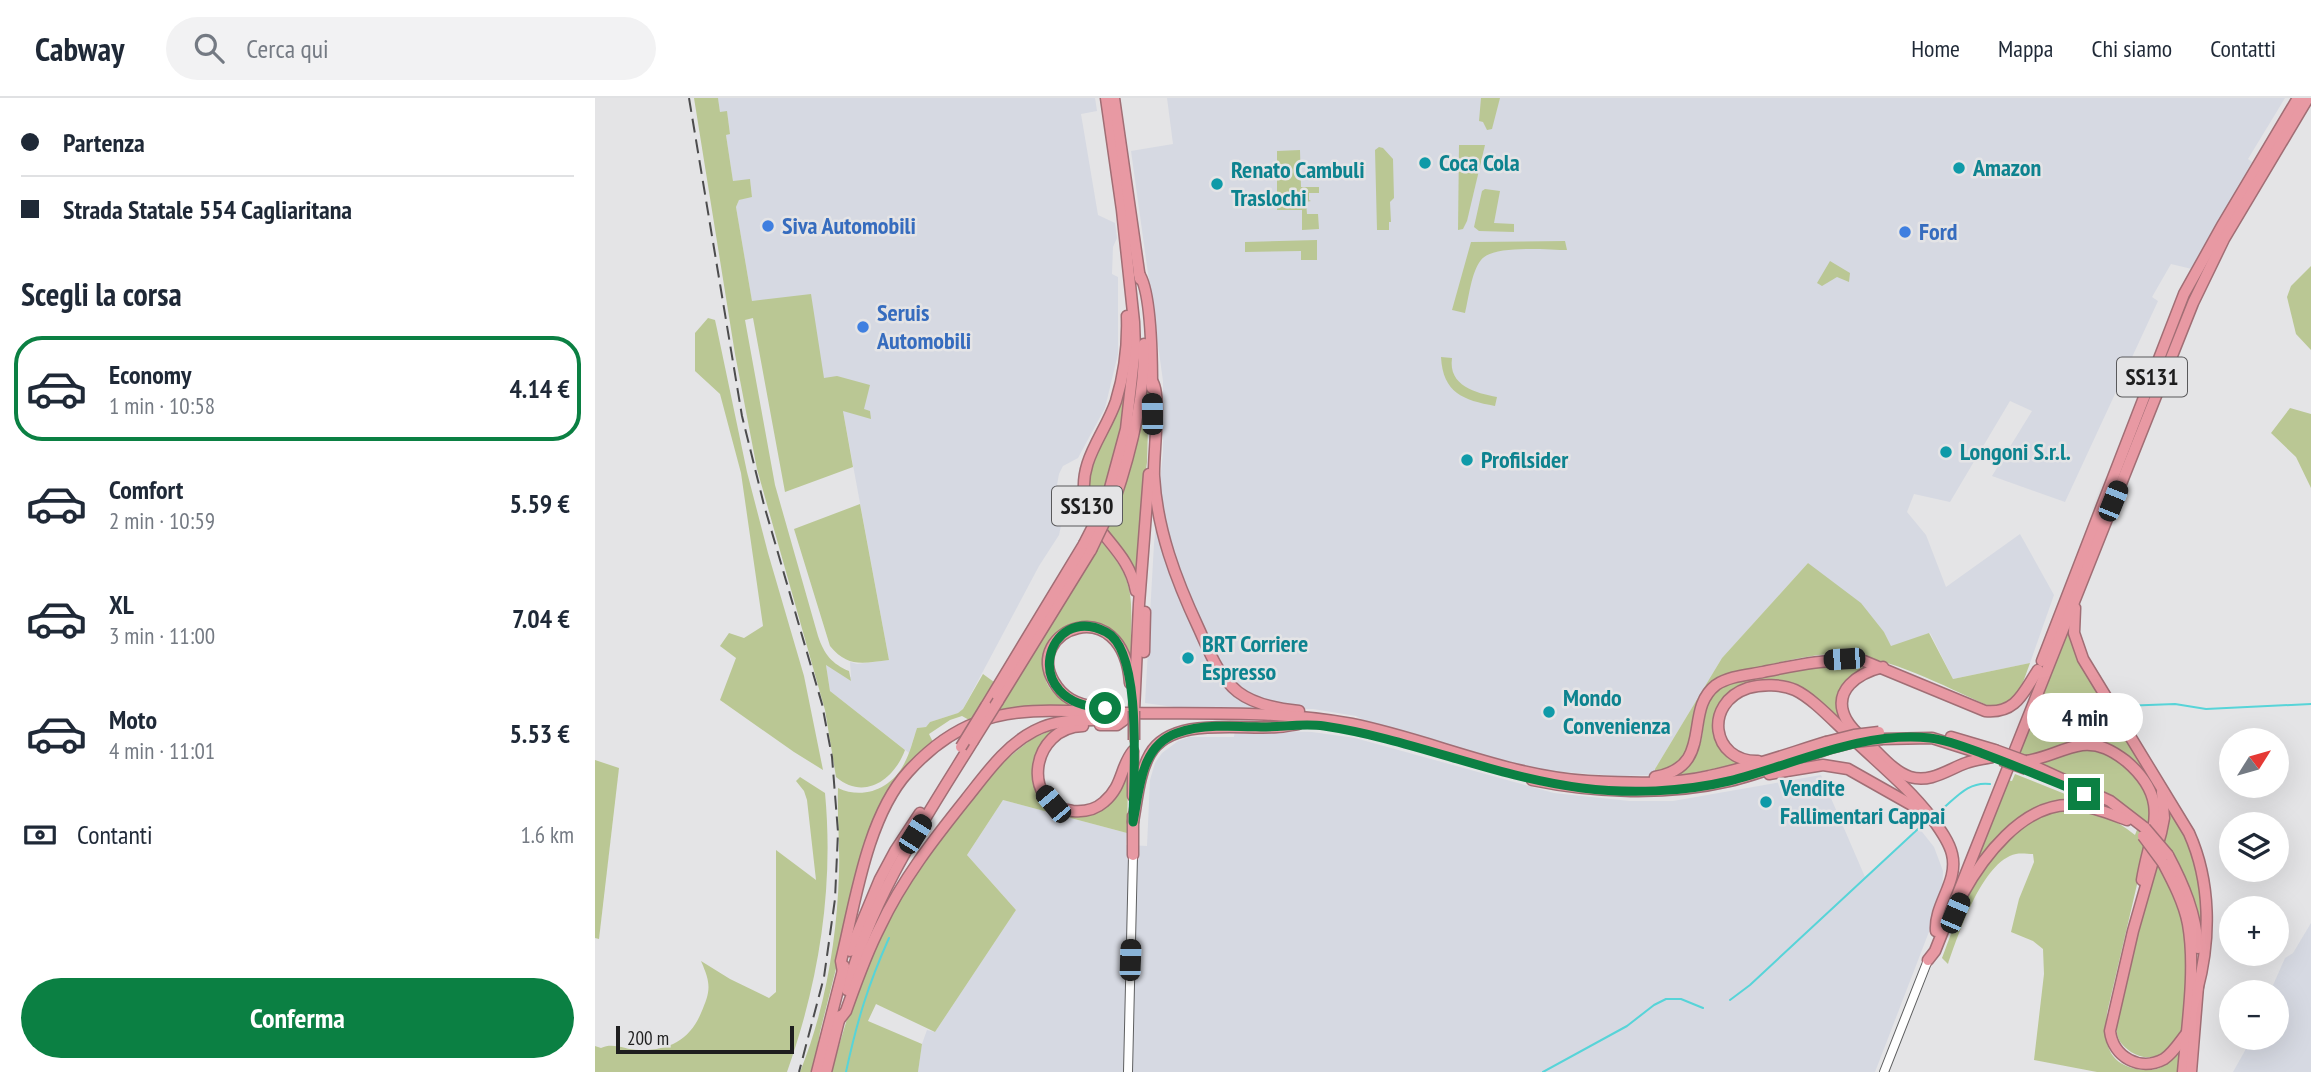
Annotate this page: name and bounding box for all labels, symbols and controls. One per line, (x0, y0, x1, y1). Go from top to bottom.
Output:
search box (166, 17, 656, 80)
text: Cabway (35, 27, 124, 70)
icon: search (190, 29, 228, 67)
text: Cerca qui (246, 32, 329, 65)
text: Home (1911, 33, 1960, 64)
text: Mappa (1998, 33, 2053, 64)
text: Chi siamo (2091, 33, 2172, 64)
text: Contatti (2210, 33, 2276, 64)
text: Partenza (63, 126, 145, 159)
place label: Coca Cola (1439, 147, 1520, 178)
place label: Amazon (1972, 152, 2041, 183)
place label: Renato Cambuli Traslochi (1231, 154, 1365, 213)
marker: Coca Cola (1417, 155, 1433, 171)
marker: Amazon (1951, 160, 1967, 176)
marker: Renato Cambuli Traslochi (1209, 176, 1225, 192)
text: Strada Statale 554 Cagliaritana (63, 193, 352, 226)
place label: Siva Automobili (782, 210, 916, 241)
place label: Ford (1919, 216, 1957, 247)
marker: Siva Automobili (760, 218, 776, 234)
marker: Ford (1897, 224, 1913, 240)
text: Scegli la corsa (21, 273, 182, 315)
place label: Seruis Automobili (876, 297, 971, 356)
marker: Seruis Automobili (855, 319, 871, 335)
icon: car (25, 357, 88, 420)
text: Economy (109, 358, 191, 391)
road number: SS131 (2117, 358, 2187, 396)
text: 4.14 € (509, 372, 570, 405)
text: 1 min · 10:58 (109, 391, 215, 420)
car (1142, 393, 1163, 435)
place label: Longoni S.r.l. (1960, 436, 2071, 467)
place label: Profilsider (1481, 444, 1569, 475)
marker: Longoni S.r.l. (1938, 444, 1954, 460)
marker: Profilsider (1459, 452, 1475, 468)
icon: car (25, 472, 88, 535)
text: Comfort (109, 473, 183, 506)
car (2096, 478, 2131, 524)
road number: SS130 (1052, 486, 1122, 526)
text: 5.59 € (509, 487, 570, 520)
text: 2 min · 10:59 (109, 506, 215, 535)
icon: car (25, 587, 88, 650)
text: XL (109, 588, 134, 621)
text: 7.04 € (512, 602, 570, 635)
text: 3 min · 11:00 (109, 621, 215, 650)
place label: BRT Corriere Espresso (1202, 628, 1308, 687)
car (1823, 647, 1866, 671)
marker: BRT Corriere Espresso (1180, 650, 1196, 666)
place label: Mondo Convenienza (1563, 682, 1671, 741)
route start (1089, 692, 1121, 724)
callout: 4 min (2026, 692, 2142, 742)
icon: car (25, 702, 88, 765)
text: Moto (109, 703, 157, 736)
text: 4 min (2062, 703, 2108, 732)
marker: Mondo Convenienza (1541, 704, 1557, 720)
text: 5.53 € (509, 717, 570, 750)
north arrow (2219, 728, 2289, 798)
map controls (2219, 728, 2289, 1050)
text: 4 min · 11:01 (109, 736, 215, 765)
place label: Vendite Fallimentari Cappai (1779, 772, 1945, 831)
route end (2068, 778, 2100, 810)
car (1032, 781, 1075, 827)
marker: Vendite Fallimentari Cappai (1758, 794, 1774, 810)
car (895, 811, 936, 857)
button: layers (2219, 812, 2289, 882)
icon: cash (21, 816, 59, 854)
text: Contanti (77, 818, 153, 851)
text: 1.6 km (520, 820, 574, 849)
car (1938, 890, 1973, 936)
button: + (2219, 896, 2289, 966)
car (1119, 939, 1142, 981)
button: Conferma (21, 978, 574, 1058)
button: − (2219, 980, 2289, 1050)
scale bar (616, 1023, 795, 1055)
text: 200 m (627, 1026, 669, 1050)

